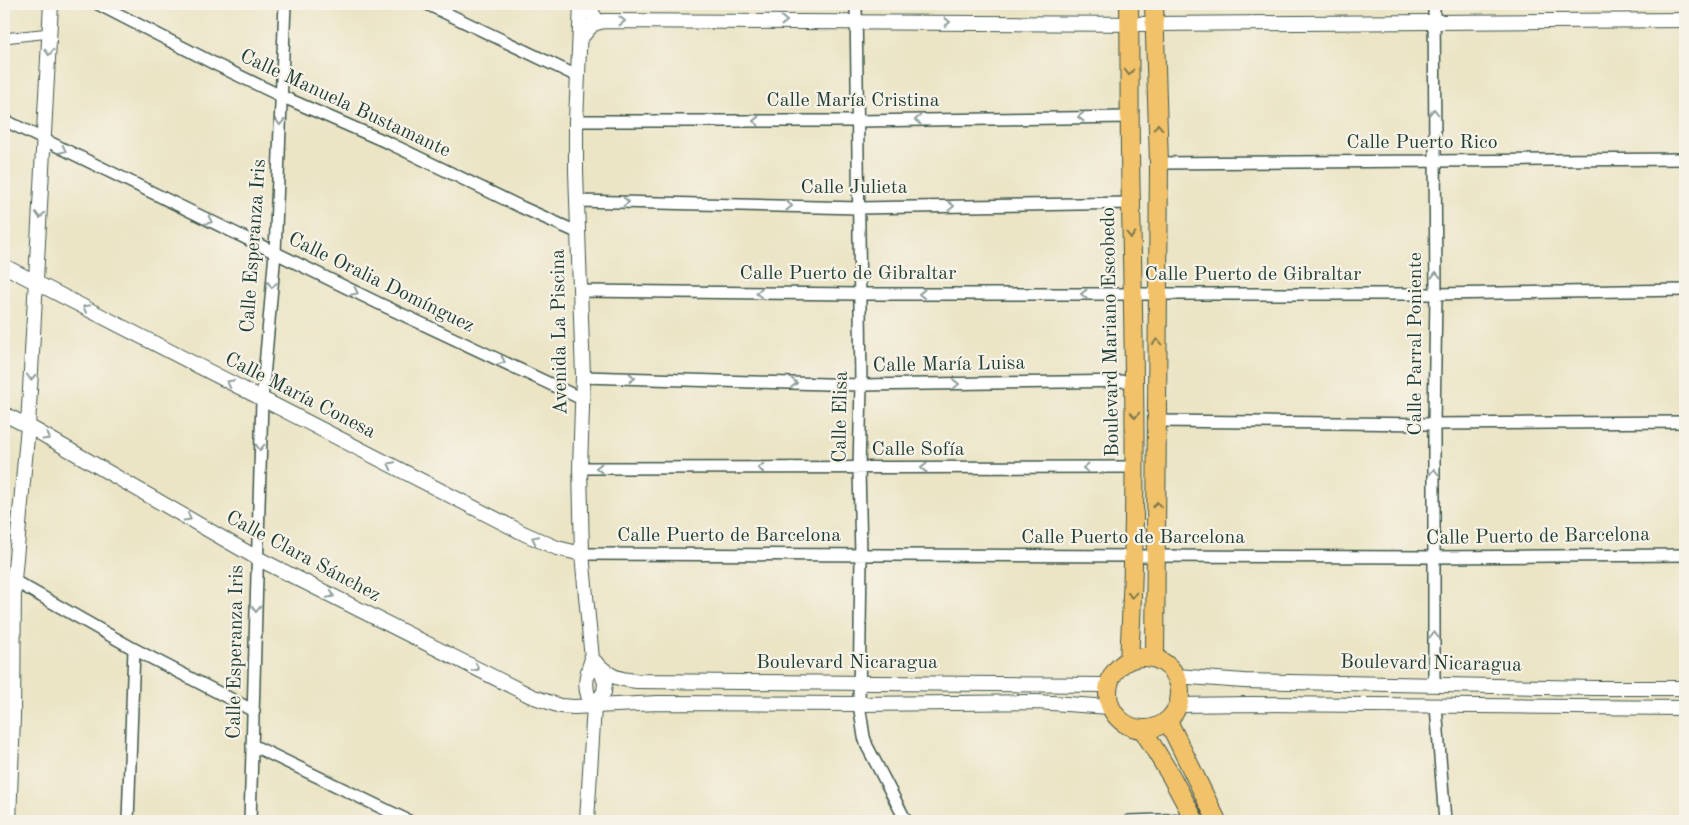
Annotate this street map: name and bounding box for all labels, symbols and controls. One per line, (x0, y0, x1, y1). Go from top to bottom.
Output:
one-way arrow (618, 16, 626, 26)
one-way arrow (780, 16, 788, 26)
one-way arrow (943, 17, 951, 27)
street label: Calle Manuela Bustamante (237, 46, 453, 162)
one-way arrow (44, 49, 55, 57)
one-way arrow (1124, 69, 1134, 77)
street label: Calle María Cristina (766, 91, 940, 111)
one-way arrow (1429, 108, 1439, 116)
one-way arrow (1077, 112, 1085, 123)
one-way arrow (914, 115, 922, 125)
one-way arrow (752, 116, 760, 126)
one-way arrow (275, 119, 285, 127)
one-way arrow (1152, 123, 1163, 131)
street label: Calle Puerto Rico (1346, 133, 1498, 153)
one-way arrow (58, 143, 67, 154)
street label: Calle Esperanza Iris (238, 158, 270, 334)
street label: Calle Julieta (800, 178, 908, 198)
one-way arrow (623, 197, 631, 208)
one-way arrow (785, 201, 793, 211)
one-way arrow (948, 201, 955, 211)
street label: Boulevard Mariano Escobedo (1099, 207, 1123, 457)
one-way arrow (35, 211, 46, 219)
one-way arrow (204, 215, 213, 225)
street label: Calle Oralia Domínguez (285, 229, 477, 337)
one-way arrow (1126, 231, 1137, 239)
street label: Avenida La Piscina (549, 249, 571, 415)
street label: Calle Parral Poniente (1406, 252, 1426, 436)
street label: Calle Puerto de Gibraltar (740, 264, 956, 284)
street label: Calle Puerto de Gibraltar (1145, 265, 1361, 285)
one-way arrow (1431, 271, 1441, 278)
one-way arrow (267, 281, 278, 289)
one-way arrow (350, 286, 359, 296)
one-way arrow (755, 288, 762, 298)
one-way arrow (917, 289, 925, 299)
one-way arrow (1080, 289, 1088, 299)
one-way arrow (82, 304, 91, 314)
one-way arrow (1152, 338, 1163, 346)
street label: Calle María Conesa (221, 349, 379, 443)
street label: Calle María Luisa (873, 354, 1026, 376)
one-way arrow (497, 355, 506, 366)
street label: Calle Elisa (830, 371, 852, 463)
one-way arrow (25, 373, 36, 381)
one-way arrow (628, 373, 636, 384)
one-way arrow (790, 378, 798, 388)
one-way arrow (227, 379, 236, 389)
one-way arrow (953, 379, 961, 389)
one-way arrow (1130, 411, 1140, 419)
one-way arrow (41, 431, 50, 441)
street label: Calle Sofía (871, 440, 965, 460)
one-way arrow (255, 443, 266, 451)
one-way arrow (387, 461, 396, 471)
one-way arrow (594, 463, 602, 473)
one-way arrow (757, 463, 764, 473)
one-way arrow (919, 463, 927, 473)
one-way arrow (1082, 463, 1090, 473)
one-way arrow (1429, 468, 1439, 476)
one-way arrow (1152, 500, 1162, 508)
street label: Calle Clara Sánchez (222, 508, 384, 606)
one-way arrow (182, 512, 191, 522)
street label: Calle Puerto de Barcelona (1426, 525, 1650, 549)
street label: Calle Puerto de Barcelona (617, 526, 841, 546)
street label: Calle Puerto de Barcelona (1021, 528, 1245, 548)
one-way arrow (532, 535, 541, 545)
street label: Calle Esperanza Iris (224, 565, 248, 739)
one-way arrow (325, 589, 334, 599)
one-way arrow (1127, 591, 1137, 599)
one-way arrow (251, 606, 261, 613)
one-way arrow (1429, 631, 1439, 638)
street label: Boulevard Nicaragua (1340, 652, 1522, 676)
street label: Boulevard Nicaragua (756, 653, 938, 673)
one-way arrow (471, 662, 480, 672)

